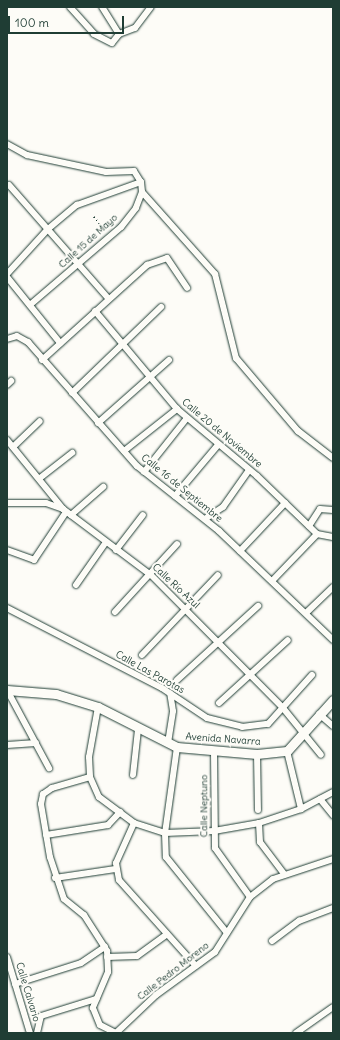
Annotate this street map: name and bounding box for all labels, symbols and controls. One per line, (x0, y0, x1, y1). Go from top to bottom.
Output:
scale bar (10, 8, 126, 34)
text: 100 m (15, 15, 49, 30)
street label: Calle 15 de Mayo (56, 211, 120, 271)
street label: Calle 20 de Noviembre (180, 396, 264, 470)
street label: Calle 16 de Septiembre (139, 451, 225, 525)
street label: Calle Río Azul (150, 561, 202, 611)
street label: Calle Las Parotas (113, 648, 187, 696)
street label: Avenida Navarra (185, 730, 261, 748)
street label: Calle Neptuno (198, 775, 210, 837)
street label: Calle Pedro Moreno (135, 939, 211, 1003)
street label: Calle Calvario (13, 961, 43, 1023)

